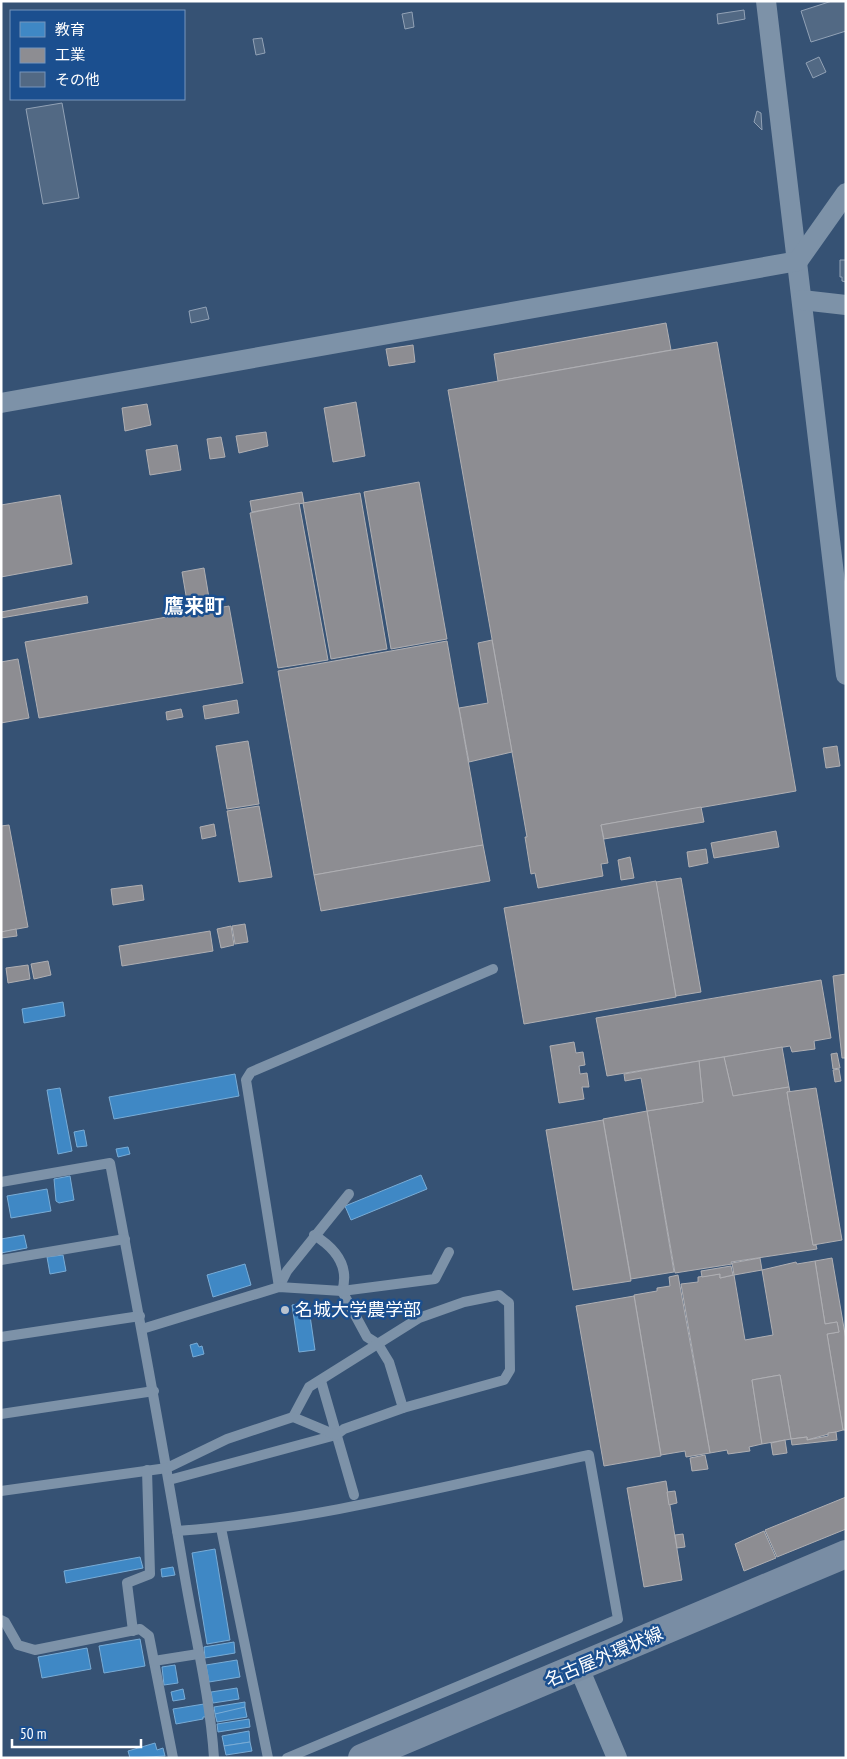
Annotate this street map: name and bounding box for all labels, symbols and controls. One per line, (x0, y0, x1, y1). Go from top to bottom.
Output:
legend (10, 10, 185, 100)
text: 教育 (55, 20, 85, 39)
text: 工業 (55, 45, 85, 64)
text: その他 (55, 70, 100, 89)
district label: 鷹来町 (164, 593, 224, 619)
place label: 名城大学農学部 (295, 1298, 421, 1321)
marker: 名城大学農学部 (279, 1304, 291, 1316)
street label: 名古屋外環状線 (541, 1621, 666, 1692)
scale bar (12, 1716, 141, 1748)
text: 50 m (20, 1724, 46, 1743)

